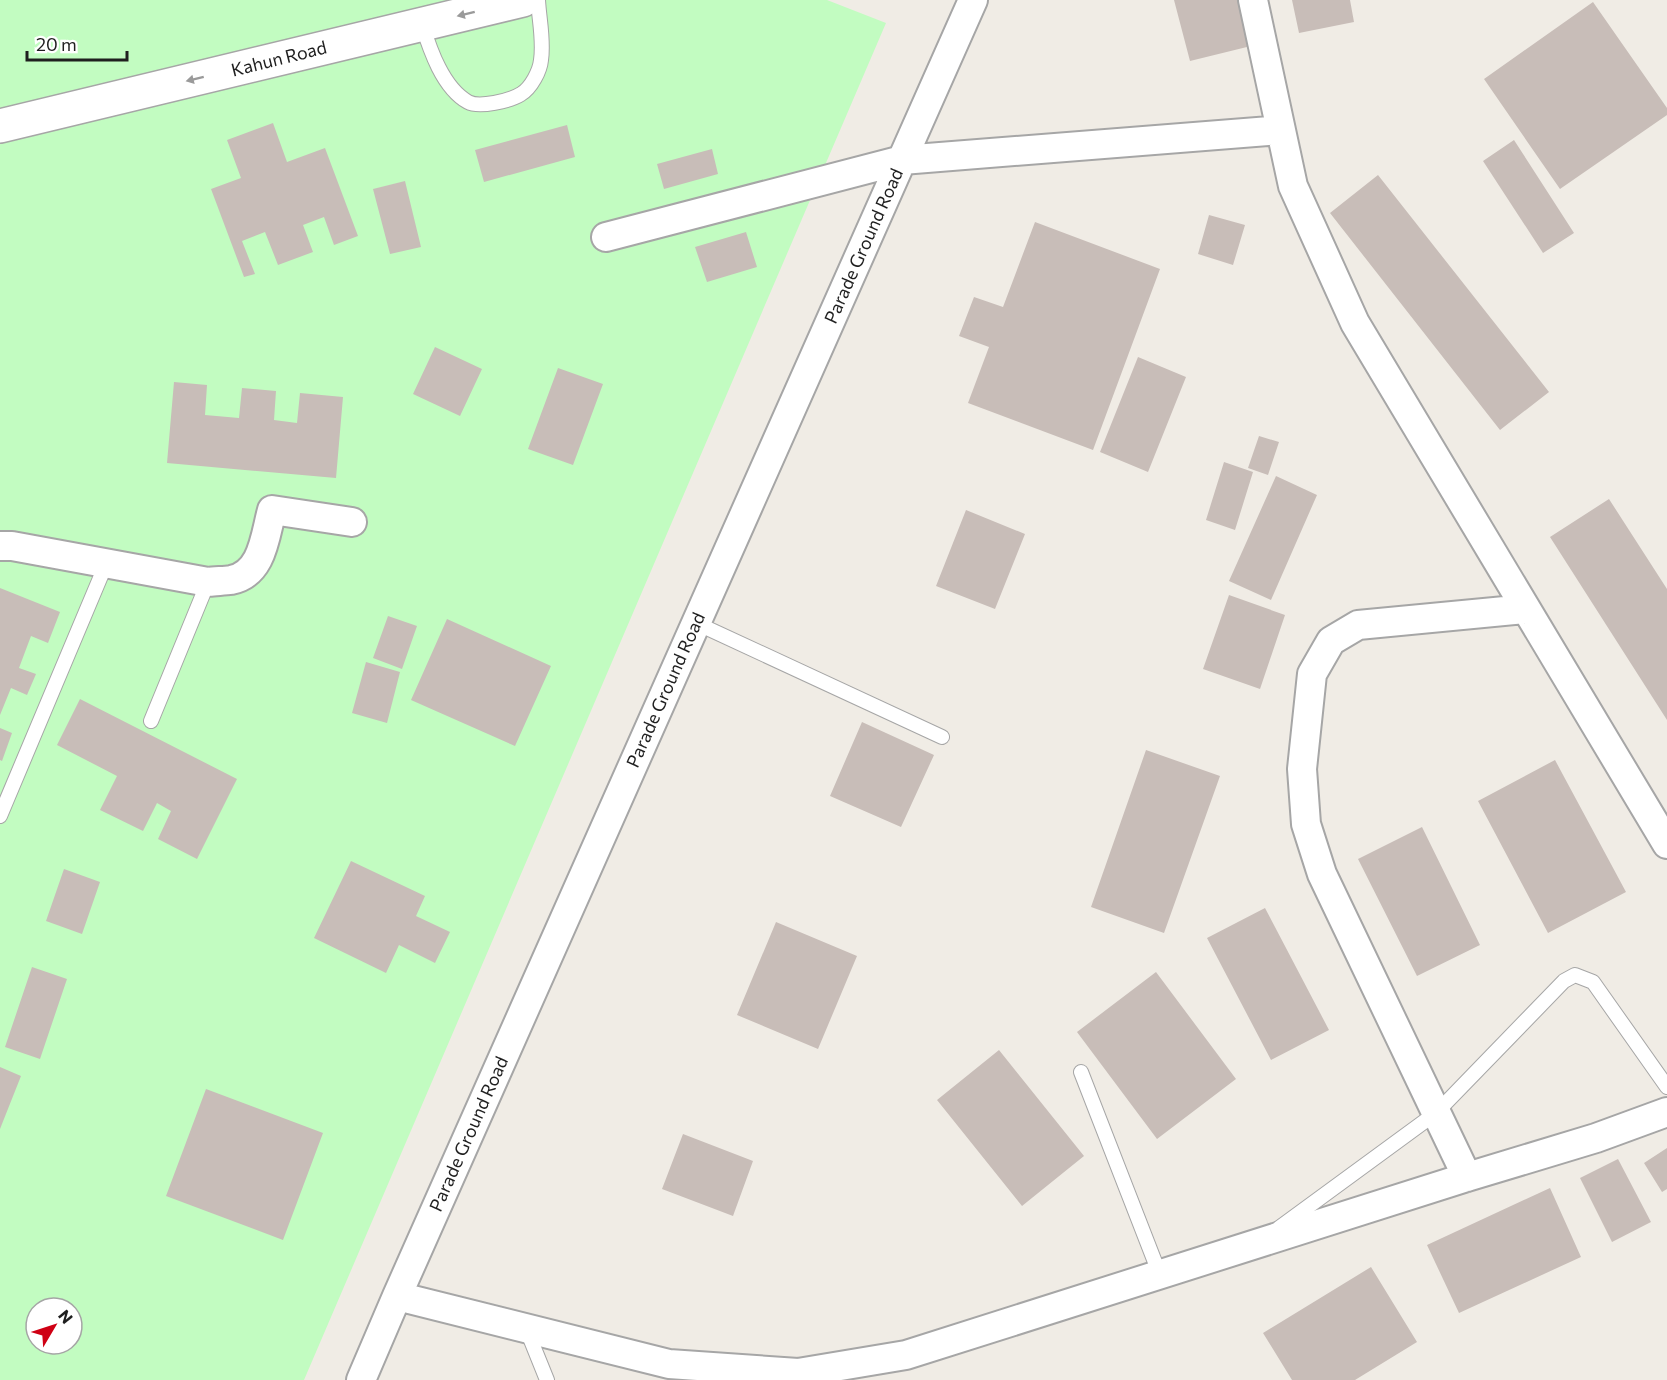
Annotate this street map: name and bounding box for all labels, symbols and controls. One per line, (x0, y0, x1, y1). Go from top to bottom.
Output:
one-way arrow (457, 9, 476, 19)
scale bar (27, 24, 128, 62)
text: 20 m (36, 33, 77, 55)
street label: Kahun Road (229, 36, 329, 81)
one-way arrow (186, 75, 204, 85)
street label: Parade Ground Road (819, 165, 907, 327)
street label: Parade Ground Road (621, 609, 709, 771)
street label: Parade Ground Road (424, 1053, 512, 1215)
north arrow (24, 1296, 84, 1356)
text: N (55, 1306, 77, 1327)

